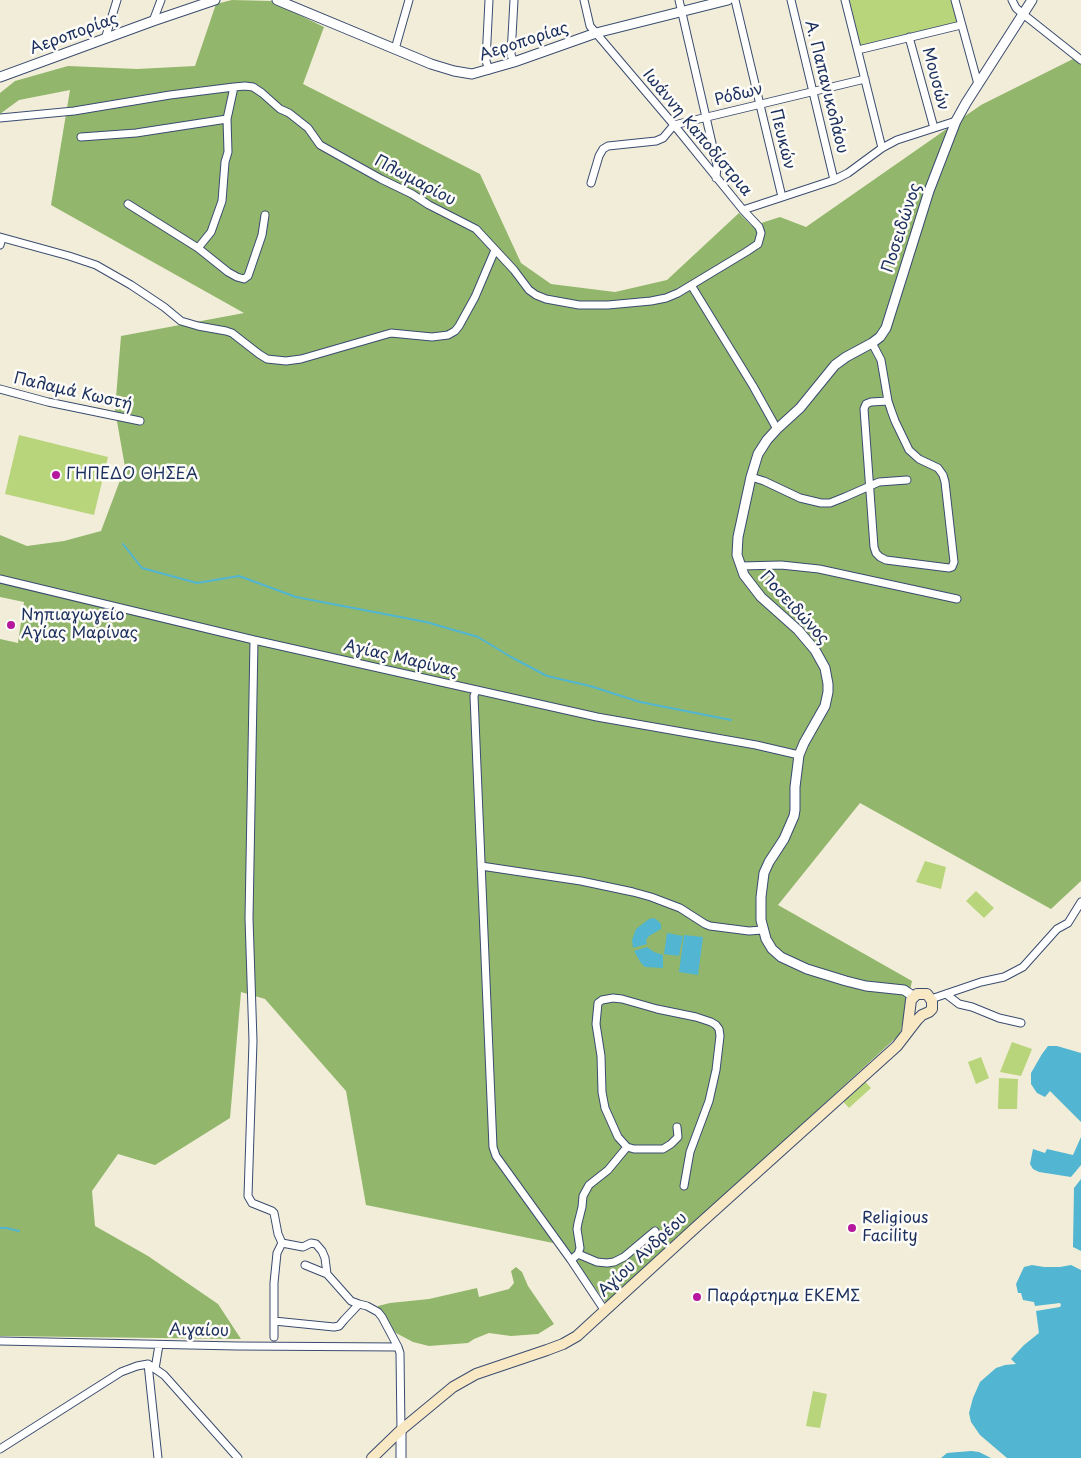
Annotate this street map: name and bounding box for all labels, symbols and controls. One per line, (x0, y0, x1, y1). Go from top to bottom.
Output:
street label: Αεροπορίας (27, 9, 121, 59)
street label: Α. Παπανικολάου (800, 18, 852, 156)
street label: Αεροπορίας (477, 19, 571, 65)
street label: Μουσών (917, 45, 953, 113)
street label: Ιωάννη Καποδίστρια (638, 66, 756, 200)
street label: Ρόδων (713, 80, 765, 110)
street label: Πευκών (765, 107, 799, 171)
street label: Πλωμαρίου (371, 152, 459, 210)
street label: Ποσειδώνος (879, 181, 925, 275)
street label: Παλαμά Κωστή (12, 369, 134, 415)
place label: ΓΗΠΕΔΟ ΘΗΣΕΑ (66, 465, 198, 485)
marker: ΓΗΠΕΔΟ ΘΗΣΕΑ (50, 469, 62, 481)
street label: Ποσειδώνος (755, 568, 833, 648)
place label: Νηπιαγωγείο Αγίας Μαρίνας (21, 606, 138, 644)
marker: Νηπιαγωγείο Αγίας Μαρίνας (5, 619, 17, 631)
street label: Αγίας Μαρίνας (342, 636, 460, 682)
street label: Αγίου Ανδρέου (595, 1209, 691, 1301)
place label: Religious Facility (862, 1209, 928, 1247)
marker: Religious Facility (846, 1222, 858, 1234)
place label: Παράρτημα ΕΚΕΜΣ (707, 1287, 860, 1307)
marker: Παράρτημα ΕΚΕΜΣ (691, 1291, 703, 1303)
street label: Αιγαίου (169, 1321, 229, 1341)

